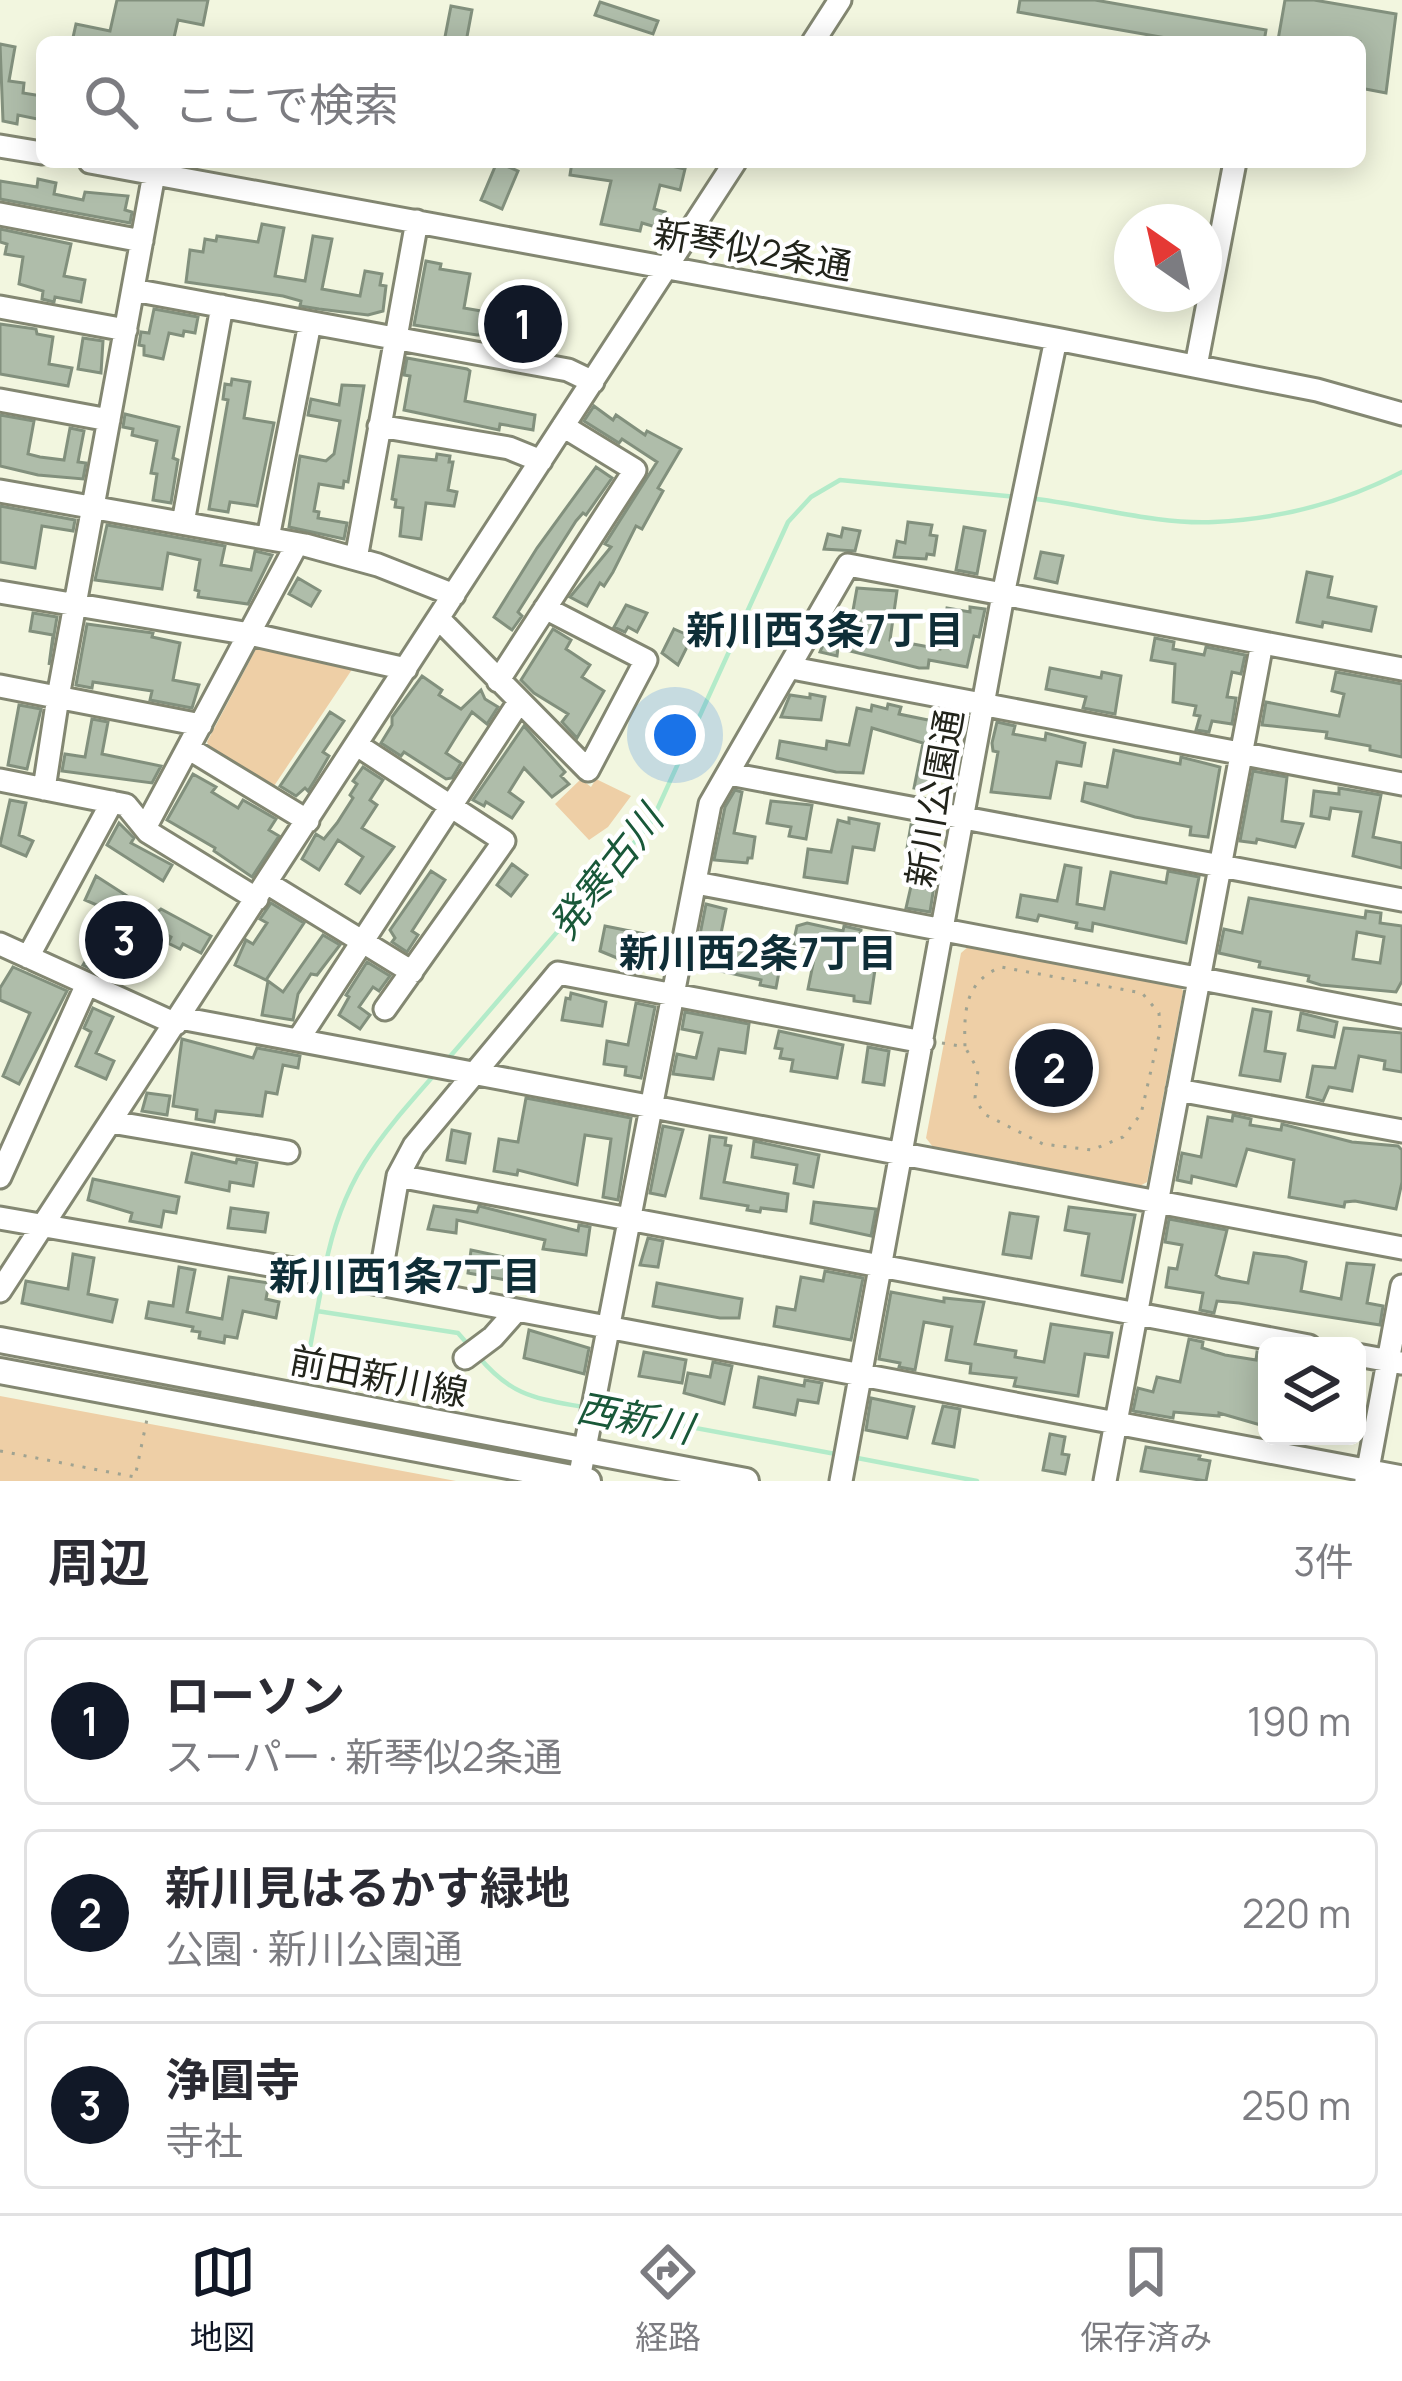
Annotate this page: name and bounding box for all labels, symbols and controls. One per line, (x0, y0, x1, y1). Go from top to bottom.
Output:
search box (36, 36, 1366, 168)
icon: search (78, 69, 144, 135)
text: ここで検索 (174, 73, 399, 135)
north arrow (1114, 204, 1222, 312)
street label: 新琴似2条通 (650, 207, 856, 291)
pin: 1 (484, 279, 562, 369)
district label: 新川西3条7丁目 (686, 602, 964, 656)
your location (645, 705, 705, 765)
street label: 新川公園通 (894, 705, 974, 891)
water label: 発寒古川 (536, 791, 677, 950)
pin: 3 (85, 895, 163, 985)
district label: 新川西2条7丁目 (619, 925, 897, 979)
pin: 2 (1015, 1023, 1093, 1113)
district label: 新川西1条7丁目 (269, 1248, 541, 1302)
street label: 前田新川線 (286, 1335, 472, 1417)
map controls (1258, 1337, 1366, 1445)
button: layers (1258, 1337, 1366, 1445)
water label: 西新川 (572, 1379, 701, 1455)
text: 周辺 (48, 1527, 150, 1596)
text: 3件 (1293, 1534, 1354, 1588)
text: ローソン (165, 1664, 345, 1726)
text: 1 (81, 1694, 99, 1748)
text: 190 m (1247, 1694, 1351, 1748)
text: スーパー · 新琴似2条通 (165, 1729, 562, 1783)
text: 新川見はるかす緑地 (165, 1856, 570, 1918)
text: 2 (78, 1886, 102, 1940)
text: 220 m (1242, 1886, 1351, 1940)
text: 公園 · 新川公園通 (165, 1921, 462, 1975)
text: 浄圓寺 (165, 2048, 300, 2110)
text: 3 (79, 2078, 101, 2132)
text: 250 m (1242, 2078, 1351, 2132)
text: 寺社 (165, 2113, 243, 2167)
tab: 地図 (190, 2239, 256, 2359)
tab: 経路 (635, 2239, 701, 2359)
tab: 保存済み (1080, 2239, 1212, 2359)

